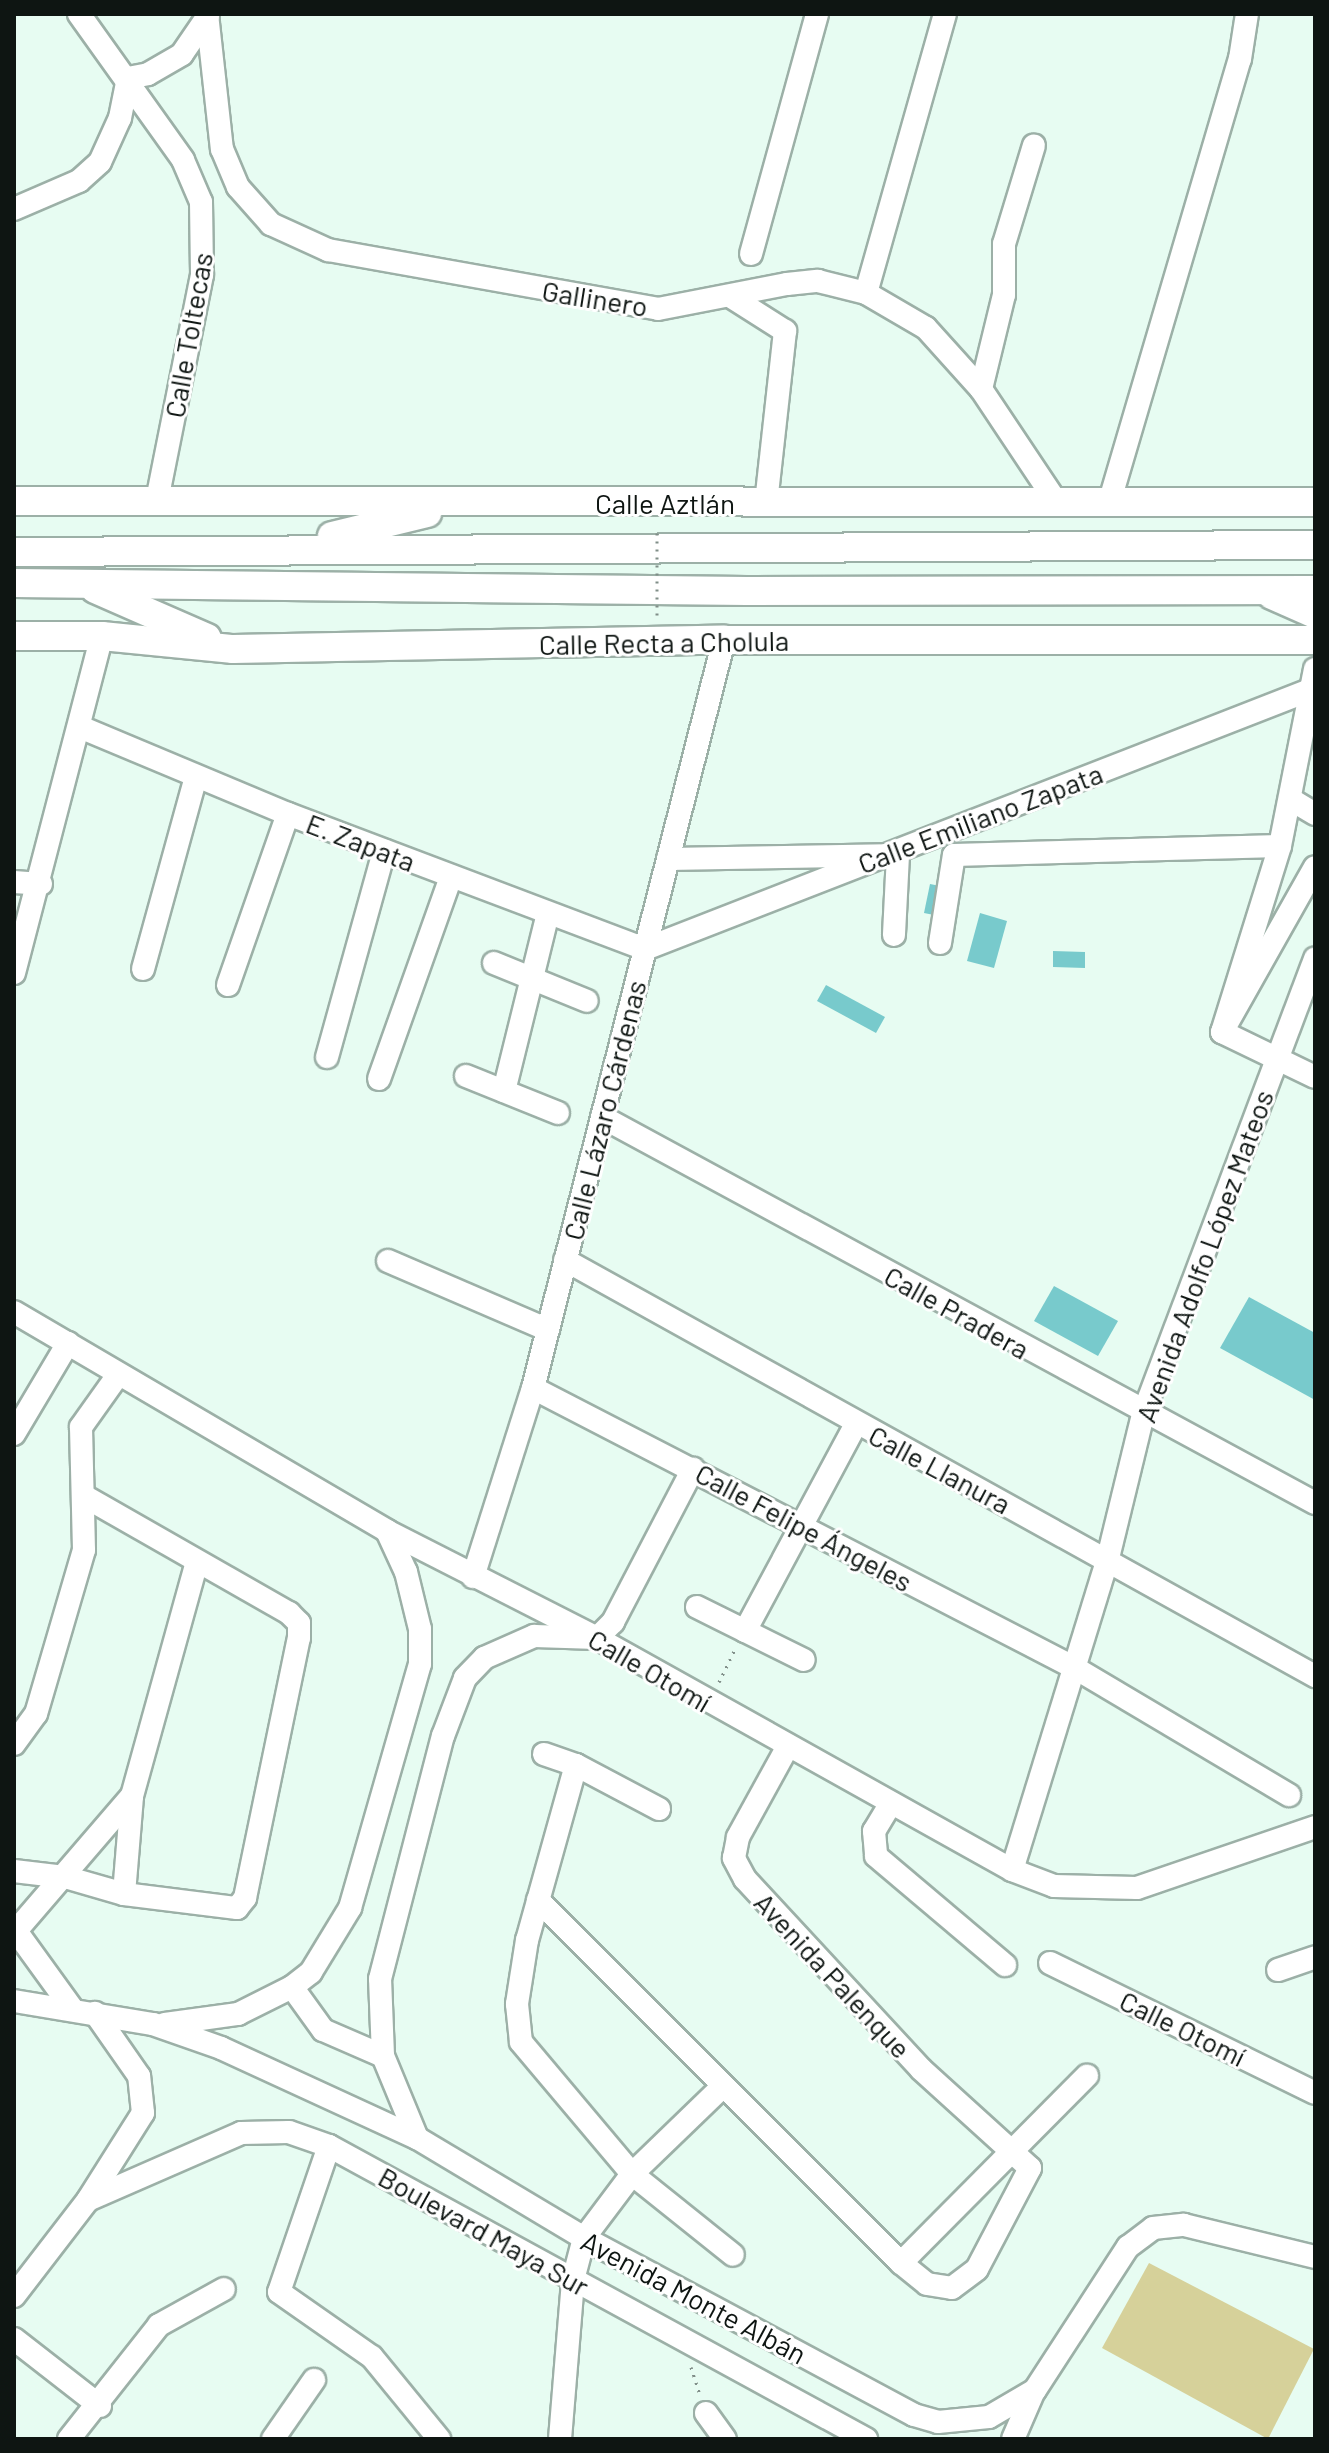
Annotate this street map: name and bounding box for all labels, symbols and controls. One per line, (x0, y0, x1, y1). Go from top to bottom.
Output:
street label: Calle Toltecas (157, 250, 219, 420)
street label: Gallinero (540, 273, 650, 323)
street label: Calle Aztlán (595, 486, 735, 520)
street label: Calle Recta a Cholula (539, 623, 789, 661)
street label: Calle Emiliano Zapata (853, 756, 1107, 880)
street label: E. Zapata (302, 806, 420, 878)
street label: Calle Lázaro Cárdenas (555, 977, 653, 1243)
street label: Avenida Adolfo López Mateos (1128, 1085, 1280, 1427)
street label: Calle Pradera (879, 1258, 1035, 1366)
street label: Calle Llanura (863, 1418, 1017, 1520)
street label: Calle Felipe Ángeles (690, 1456, 918, 1598)
street label: Calle Otomí (583, 1621, 717, 1719)
street label: Avenida Palenque (748, 1885, 918, 2065)
street label: Calle Otomí (1114, 1983, 1252, 2073)
street label: Boulevard Maya Sur (373, 2159, 595, 2303)
street label: Avenida Monte Albán (576, 2223, 812, 2371)

